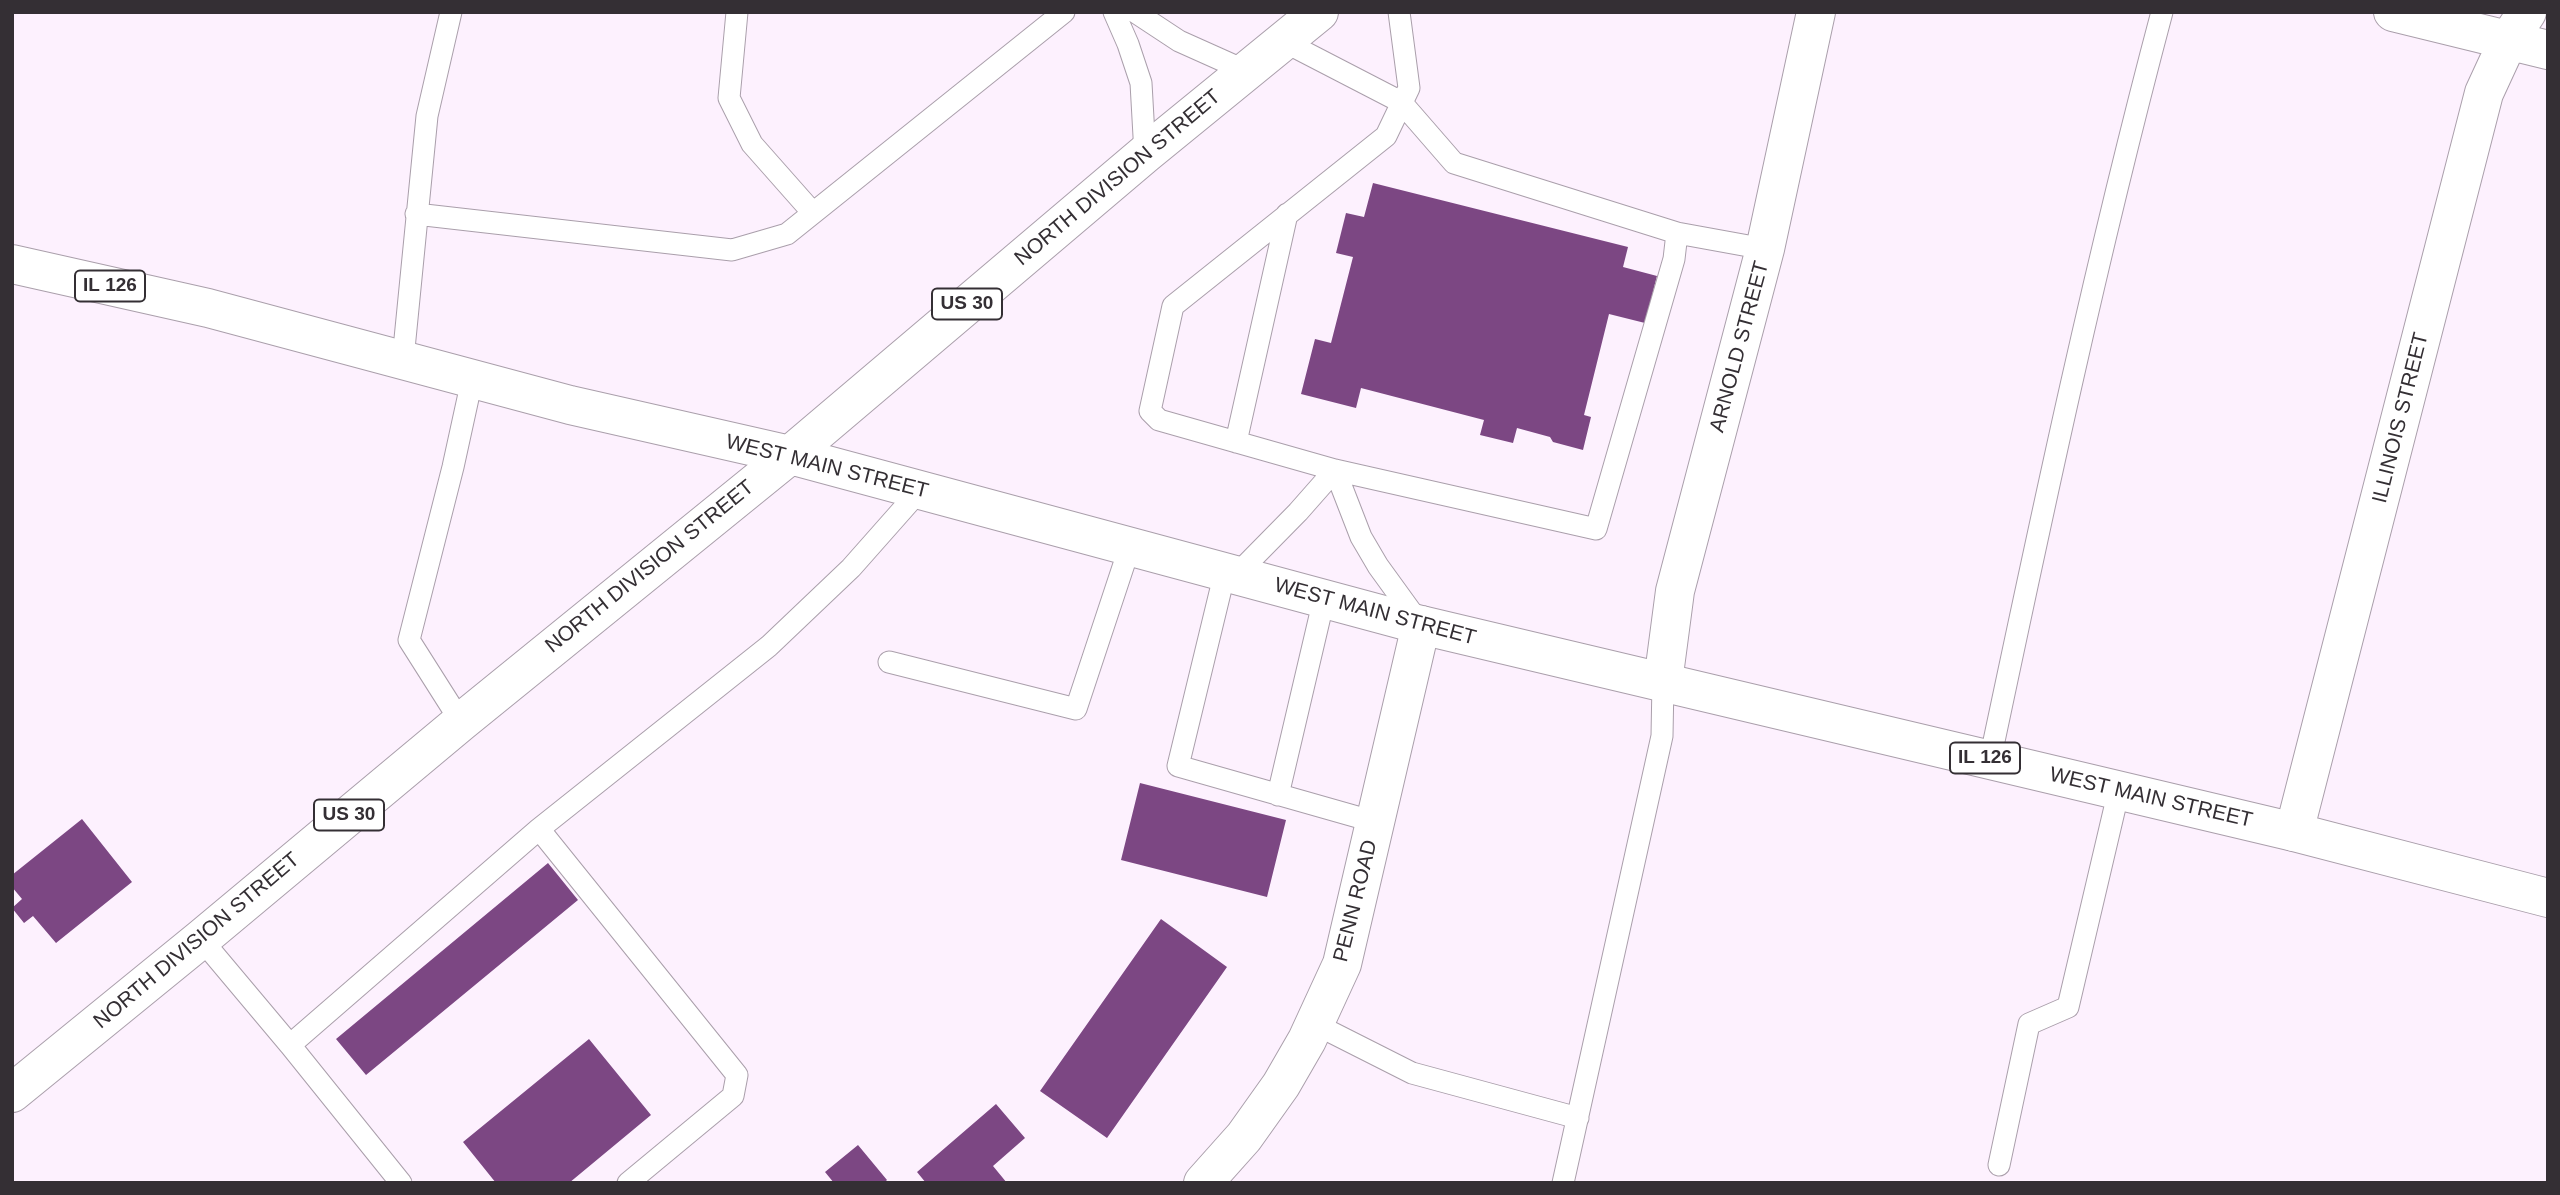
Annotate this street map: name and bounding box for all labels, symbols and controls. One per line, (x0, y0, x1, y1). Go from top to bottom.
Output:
street label: NORTH DIVISION STREET (1010, 84, 1226, 272)
street label: ARNOLD STREET (1705, 259, 1775, 435)
road number: IL 126 (75, 270, 145, 302)
road number: US 30 (932, 288, 1002, 320)
street label: ILLINOIS STREET (2368, 330, 2434, 506)
street label: WEST MAIN STREET (723, 430, 931, 504)
street label: NORTH DIVISION STREET (541, 475, 759, 659)
street label: WEST MAIN STREET (1271, 573, 1479, 651)
road number: IL 126 (1950, 743, 2020, 774)
street label: WEST MAIN STREET (2047, 762, 2255, 834)
road number: US 30 (314, 800, 384, 830)
street label: PENN ROAD (1329, 837, 1383, 965)
street label: NORTH DIVISION STREET (89, 847, 305, 1035)

